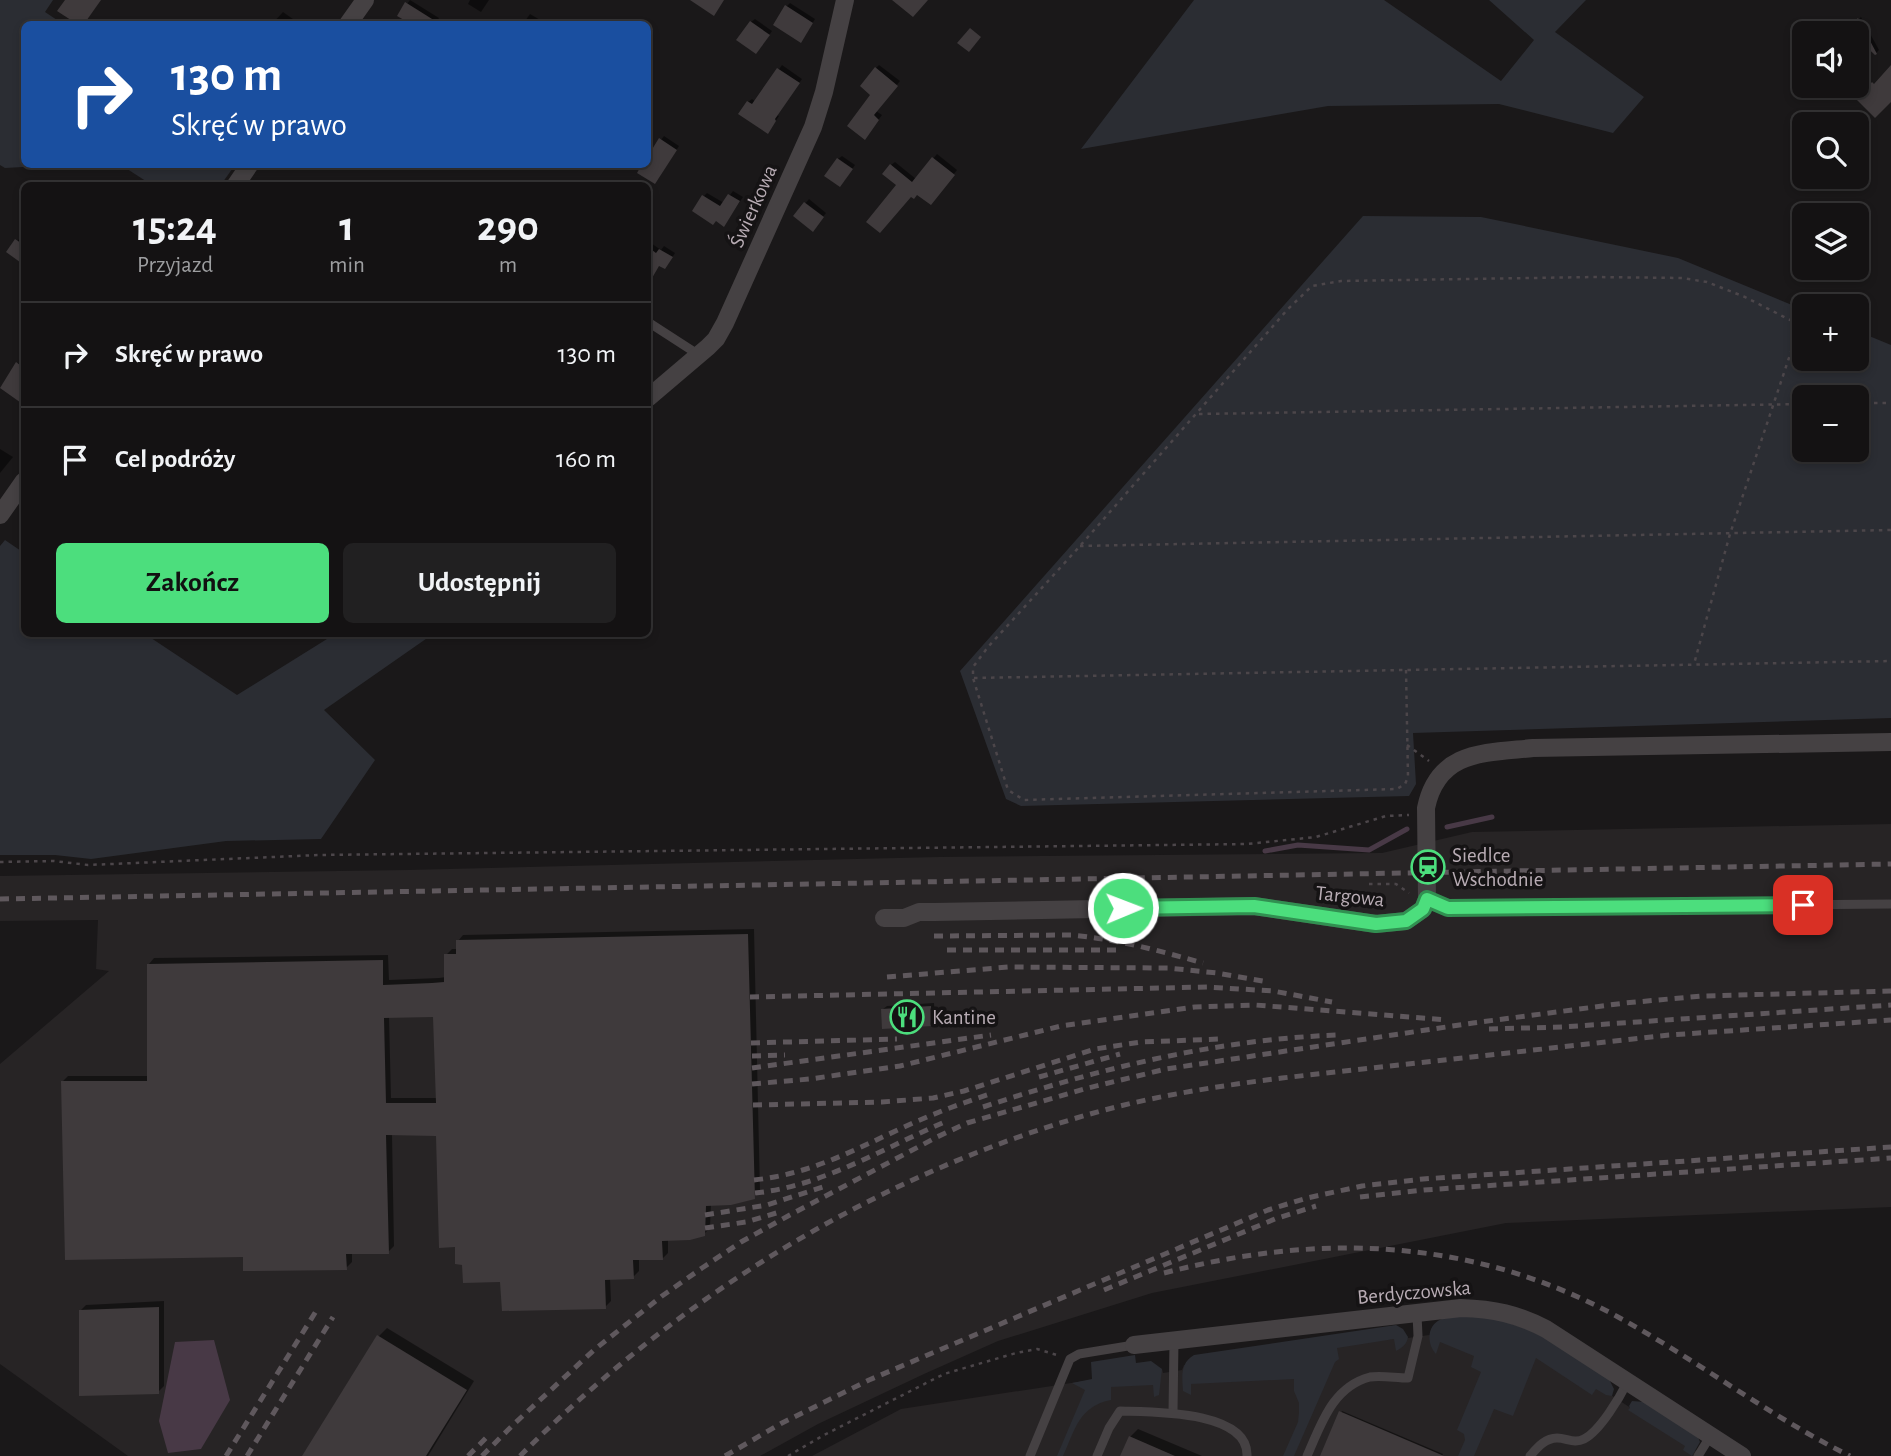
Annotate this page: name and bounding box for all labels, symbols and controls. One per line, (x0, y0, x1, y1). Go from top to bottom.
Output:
map controls (1792, 21, 1869, 462)
button: sound (1792, 21, 1869, 98)
icon: right (56, 49, 147, 140)
text: 130 m (171, 51, 282, 100)
text: Skręć w prawo (171, 109, 347, 141)
button: search (1792, 112, 1869, 189)
street label: Świerkowa (723, 160, 781, 251)
button: layers (1792, 203, 1869, 280)
text: 15:24 (133, 206, 217, 248)
text: 1 (339, 206, 354, 248)
text: 290 (477, 206, 539, 248)
text: Przyjazd (137, 254, 213, 277)
text: min (329, 254, 365, 277)
text: m (499, 254, 517, 277)
button: + (1792, 294, 1869, 371)
icon: right (56, 336, 94, 374)
text: Skręć w prawo (115, 341, 263, 367)
text: 130 m (558, 341, 616, 367)
button: − (1792, 385, 1869, 462)
icon: arrive (56, 441, 94, 479)
text: Cel podróży (115, 446, 235, 472)
text: 160 m (556, 446, 616, 472)
button: Zakończ (56, 543, 329, 623)
button: Udostępnij (343, 543, 616, 623)
place label: Siedlce Wschodnie (1452, 845, 1543, 890)
station icon: Siedlce Wschodnie (1409, 848, 1447, 886)
position arrow (1086, 871, 1160, 945)
pin (1773, 875, 1833, 935)
street label: Targowa (1315, 882, 1386, 911)
icon: arrive (1784, 886, 1822, 924)
restaurant icon: Kantine (888, 998, 926, 1036)
place label: Kantine (932, 1007, 996, 1028)
street label: Berdyczowska (1356, 1277, 1472, 1308)

